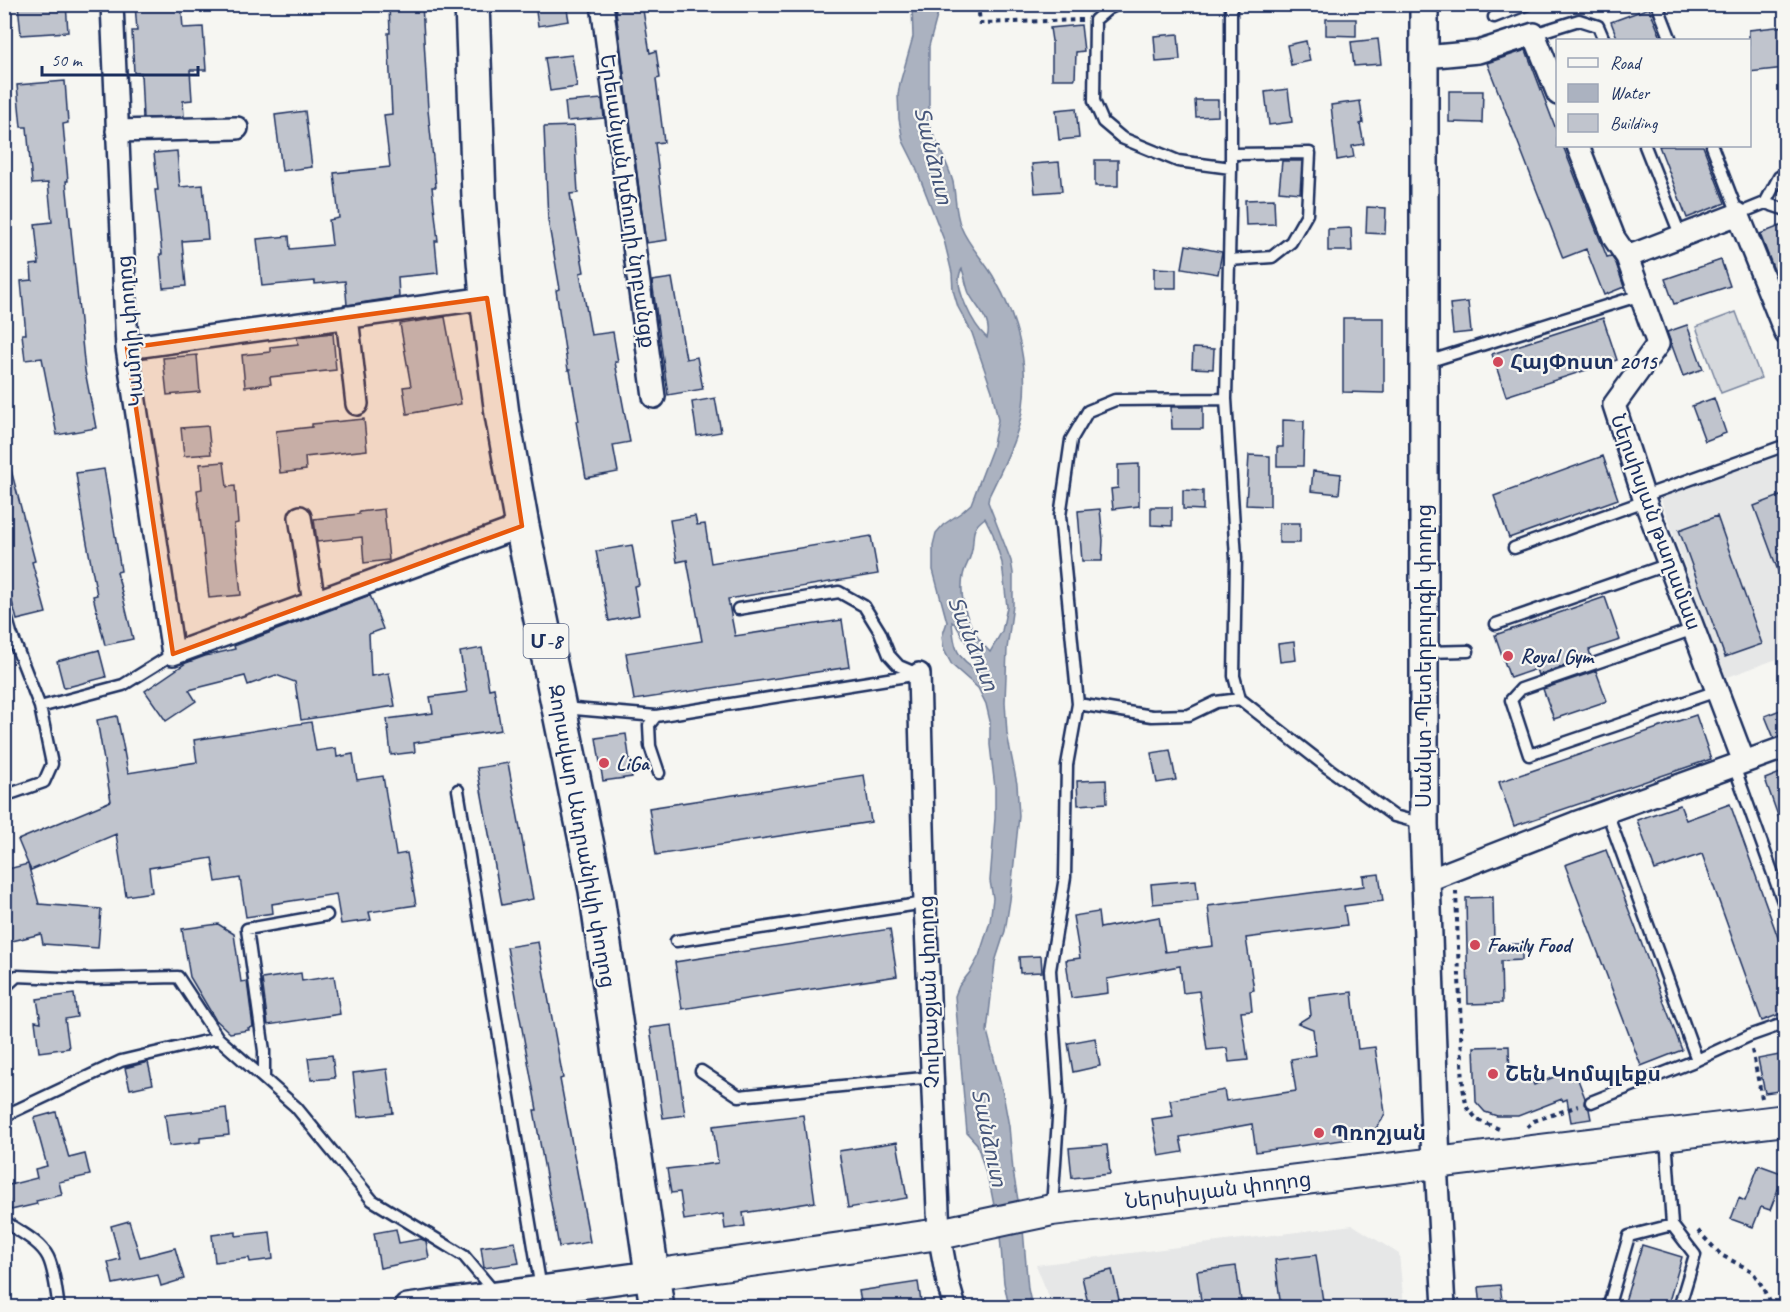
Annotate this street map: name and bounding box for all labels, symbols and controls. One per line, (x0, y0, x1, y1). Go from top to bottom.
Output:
scale bar (42, 39, 198, 77)
legend (1556, 39, 1751, 147)
text: 50 m (51, 49, 84, 71)
street label: Երեւանյան խճուղի նրբանցք (594, 52, 662, 350)
text: Road (1610, 52, 1643, 74)
text: Water (1610, 82, 1651, 104)
water label: Տանձուտ (907, 104, 959, 208)
text: Building (1610, 112, 1659, 134)
street label: Կամոյի փողոց (110, 254, 150, 408)
place label: ՀայՓոստ 2015 (1510, 349, 1658, 375)
marker: ՀայՓոստ 2015 (1491, 355, 1505, 369)
street label: Ներսիսյան թաղամաս (1605, 410, 1707, 634)
street label: Սանկտ-Պետերբուրգի փողոց (1411, 504, 1437, 808)
water label: Տանձուտ (941, 593, 1005, 696)
road number: Մ-8 (524, 624, 568, 658)
place label: Royal Gym (1520, 643, 1595, 669)
marker: Royal Gym (1501, 649, 1515, 663)
street label: Զորավար Անդրանիկի փողոց (542, 682, 622, 990)
place label: LiGa (616, 750, 650, 776)
marker: LiGa (597, 756, 611, 770)
street label: Չուխաջյան փողոց (913, 895, 945, 1089)
place label: Family Food (1487, 932, 1574, 958)
marker: Family Food (1468, 938, 1482, 952)
place label: Շեն Կոմպլեքս (1505, 1061, 1661, 1087)
marker: Շեն Կոմպլեքս (1486, 1067, 1500, 1081)
water label: Տանձուտ (965, 1086, 1013, 1190)
place label: Պռոշյան (1331, 1120, 1426, 1146)
marker: Պռոշյան (1312, 1126, 1326, 1140)
street label: Ներսիսյան փողոց (1123, 1166, 1313, 1214)

